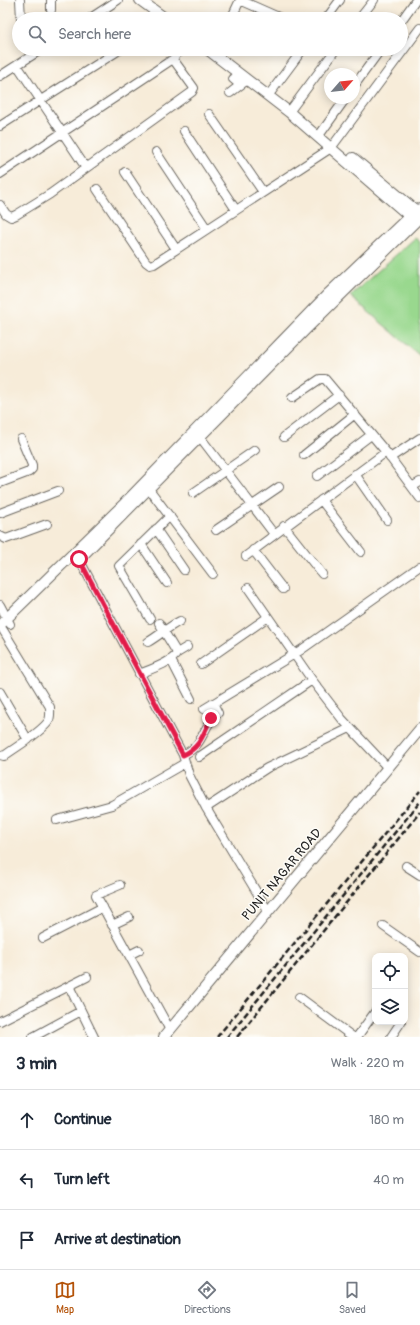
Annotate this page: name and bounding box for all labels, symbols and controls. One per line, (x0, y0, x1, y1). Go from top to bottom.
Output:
search box (12, 12, 408, 56)
icon: search (26, 23, 48, 45)
text: Search here (58, 25, 131, 44)
north arrow (324, 68, 360, 104)
route start (70, 550, 88, 568)
route end (202, 709, 220, 727)
street label: PUNIT NAGAR ROAD (239, 825, 325, 924)
map controls (372, 953, 408, 1025)
button: locate (372, 953, 408, 989)
button: layers (372, 989, 408, 1025)
text: 3 min (16, 1053, 57, 1074)
text: Walk · 220 m (331, 1055, 404, 1071)
icon: ahead (16, 1109, 38, 1131)
text: Continue (54, 1110, 112, 1129)
text: 180 m (369, 1112, 404, 1128)
icon: left (16, 1169, 38, 1191)
text: Turn left (54, 1170, 110, 1189)
text: 40 m (373, 1172, 404, 1188)
icon: arrive (16, 1229, 38, 1251)
text: Arrive at destination (54, 1230, 181, 1249)
tab: Map (54, 1279, 76, 1316)
tab: Directions (184, 1279, 231, 1316)
tab: Saved (339, 1279, 366, 1316)

